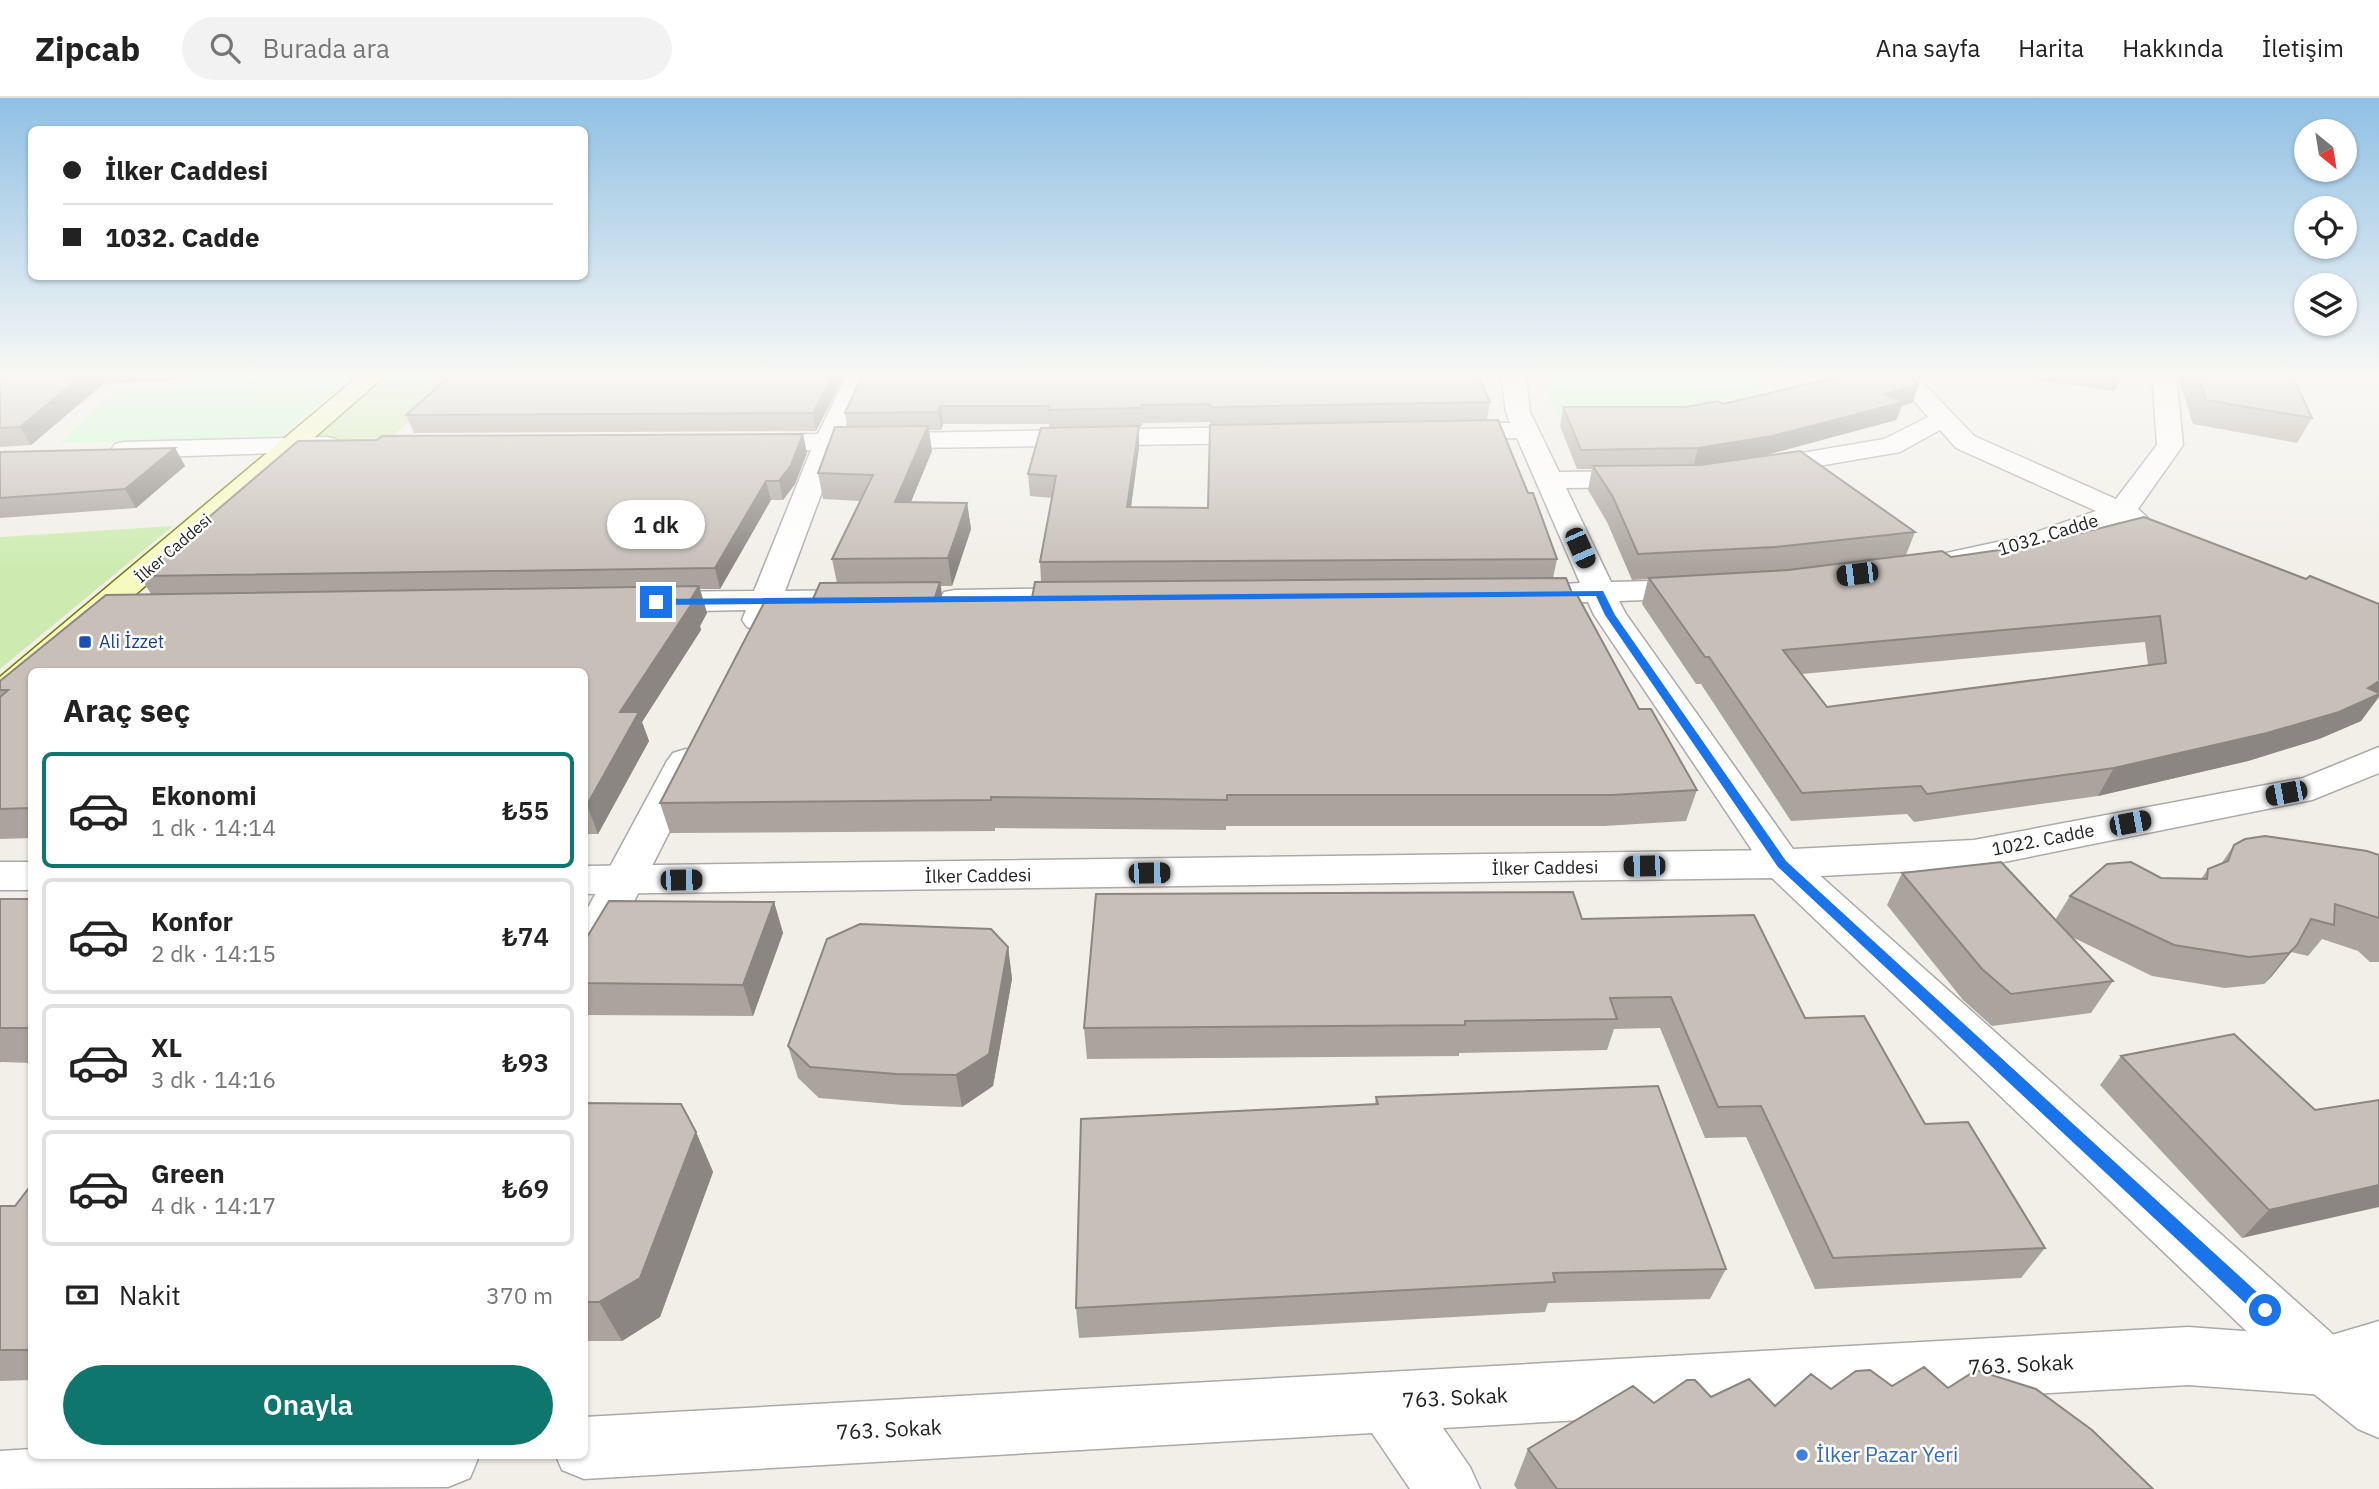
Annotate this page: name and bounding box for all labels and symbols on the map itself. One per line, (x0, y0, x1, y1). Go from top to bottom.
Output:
north arrow (2294, 119, 2357, 182)
callout: 1 dk (607, 500, 705, 550)
street label: 1032. Cadde (1995, 508, 2101, 561)
street label: İlker Caddesi (131, 509, 215, 587)
car (1562, 525, 1599, 571)
car (1835, 561, 1880, 587)
route end (640, 586, 672, 618)
place label: Ali İzzet (99, 630, 164, 653)
marker: Ali İzzet (77, 634, 93, 650)
car (2264, 779, 2309, 807)
car (2108, 809, 2153, 837)
street label: 1022. Cadde (1990, 818, 2096, 861)
street label: İlker Caddesi (1491, 855, 1599, 880)
car (1623, 855, 1666, 877)
car (1128, 862, 1171, 884)
street label: İlker Caddesi (924, 863, 1032, 888)
car (660, 869, 703, 891)
route start (2249, 1294, 2281, 1326)
street label: 763. Sokak (1967, 1347, 2074, 1381)
street label: 763. Sokak (1401, 1380, 1508, 1414)
street label: 763. Sokak (835, 1412, 942, 1446)
place label: İlker Pazar Yeri (1816, 1440, 1958, 1468)
marker: İlker Pazar Yeri (1794, 1447, 1810, 1463)

